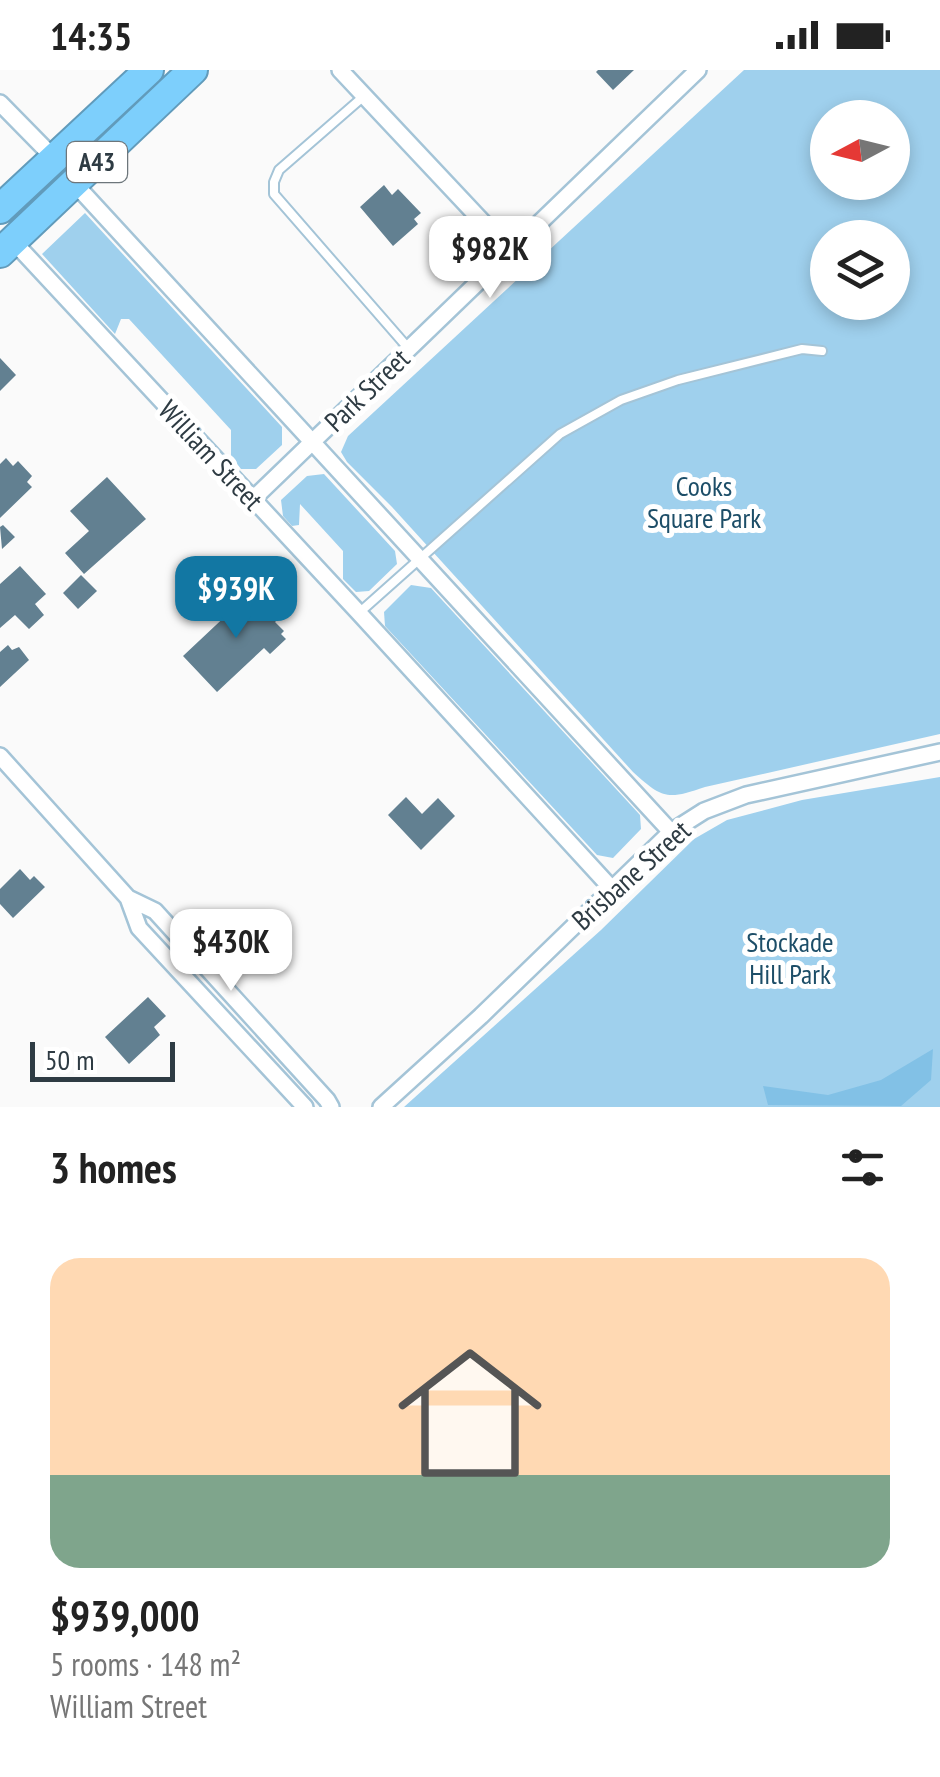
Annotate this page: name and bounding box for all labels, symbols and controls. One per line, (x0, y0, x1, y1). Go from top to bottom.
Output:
text: 14:35 (50, 11, 132, 60)
north arrow (810, 100, 910, 200)
map controls (810, 100, 910, 320)
road number: A43 (67, 142, 127, 182)
pin: $982K (420, 216, 560, 301)
button: layers (810, 220, 910, 320)
text: $982K (451, 227, 529, 269)
street label: Park Street (316, 340, 417, 439)
street label: William Street (151, 392, 272, 518)
park label: Cooks Square Park (647, 467, 761, 536)
pin: $939K (166, 556, 306, 641)
text: $939K (197, 567, 275, 609)
street label: Brisbane Street (563, 811, 698, 938)
pin: $430K (161, 909, 301, 994)
text: $430K (192, 920, 270, 962)
park label: Stockade Hill Park (746, 923, 834, 992)
scale bar (30, 1037, 175, 1081)
text: 50 m (45, 1041, 94, 1078)
text: 3 homes (50, 1140, 177, 1195)
icon: filters (835, 1140, 890, 1195)
icon: home (380, 1323, 560, 1503)
text: $939,000 (50, 1588, 200, 1643)
text: 5 rooms · 148 m² (50, 1643, 241, 1685)
text: William Street (50, 1685, 207, 1727)

